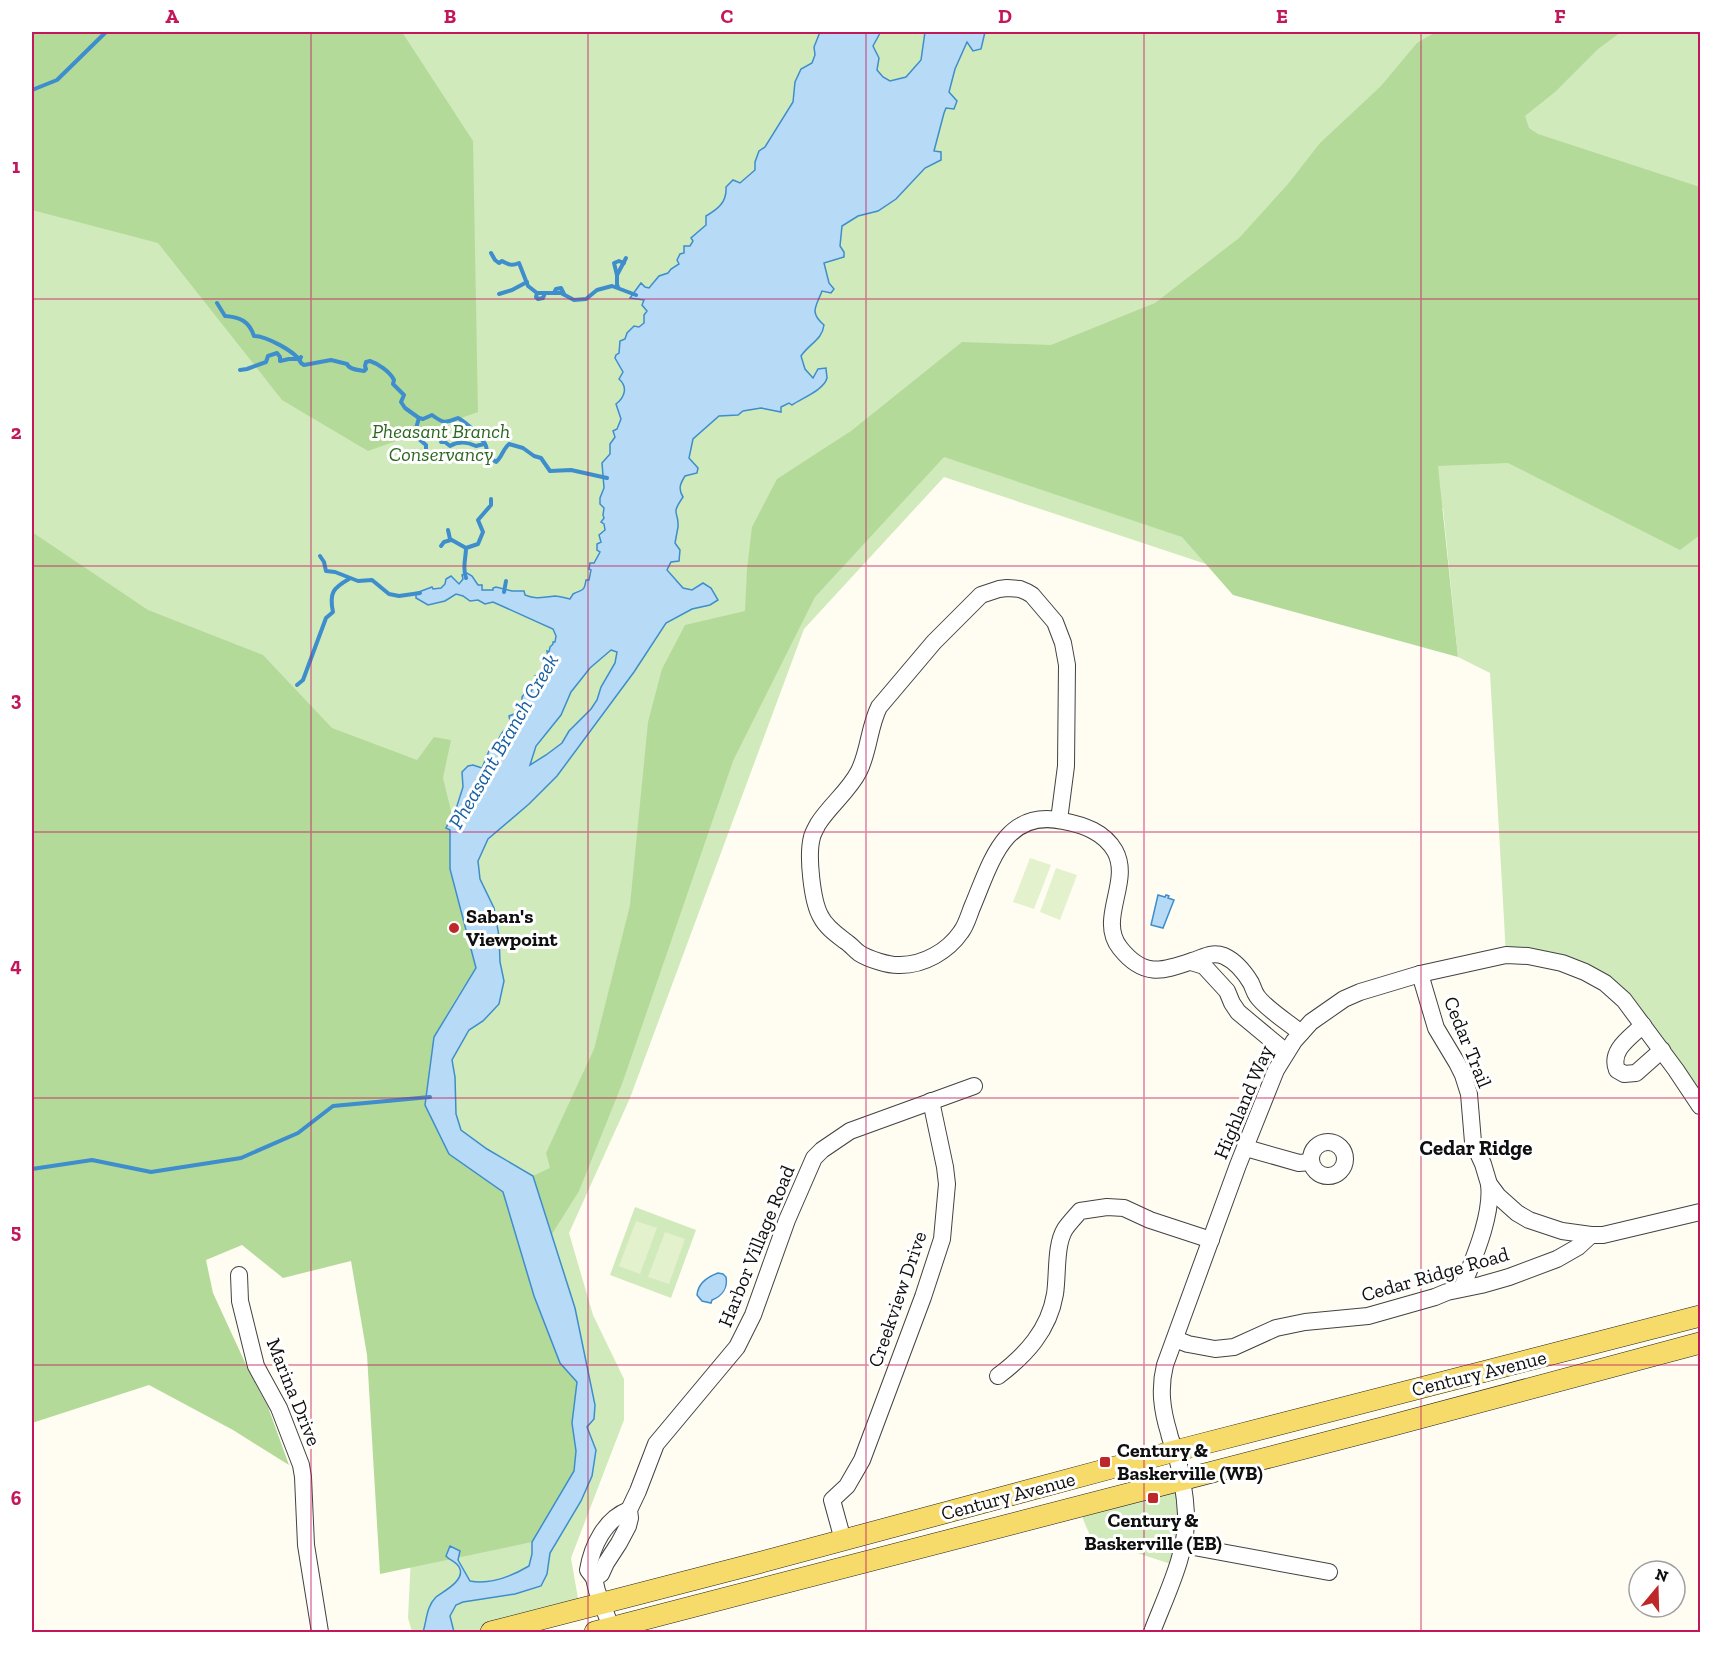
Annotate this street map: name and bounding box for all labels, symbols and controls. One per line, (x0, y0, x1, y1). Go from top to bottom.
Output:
text: A (165, 4, 179, 28)
text: B (444, 4, 456, 28)
text: C (721, 4, 734, 28)
text: D (998, 4, 1012, 28)
text: E (1276, 4, 1288, 28)
text: F (1554, 4, 1566, 28)
text: 1 (12, 154, 20, 178)
park label: Pheasant Branch Conservancy (372, 419, 510, 466)
text: 2 (11, 420, 22, 444)
water label: Pheasant Branch Creek (443, 649, 563, 833)
text: 3 (11, 687, 22, 711)
place label: Saban's Viewpoint (466, 904, 558, 951)
marker: Saban's Viewpoint (447, 921, 461, 935)
text: 4 (10, 953, 22, 977)
street label: Cedar Trail (1439, 993, 1497, 1091)
street label: Highland Way (1208, 1041, 1278, 1163)
district label: Cedar Ridge (1420, 1135, 1532, 1160)
street label: Harbor Village Road (713, 1162, 799, 1330)
text: 5 (11, 1219, 21, 1243)
street label: Creekview Drive (863, 1228, 931, 1370)
street label: Cedar Ridge Road (1358, 1241, 1512, 1307)
street label: Marina Drive (262, 1335, 326, 1449)
street label: Century Avenue (1409, 1345, 1549, 1401)
place label: Century & Baskerville (WB) (1117, 1438, 1263, 1485)
marker: Century & Baskerville (WB) (1098, 1455, 1112, 1469)
street label: Century Avenue (938, 1467, 1078, 1525)
text: 6 (11, 1486, 22, 1510)
marker: Century & Baskerville (EB) (1146, 1491, 1160, 1505)
place label: Century & Baskerville (EB) (1084, 1508, 1222, 1555)
north arrow (1627, 1559, 1687, 1619)
text: N (1653, 1564, 1671, 1586)

